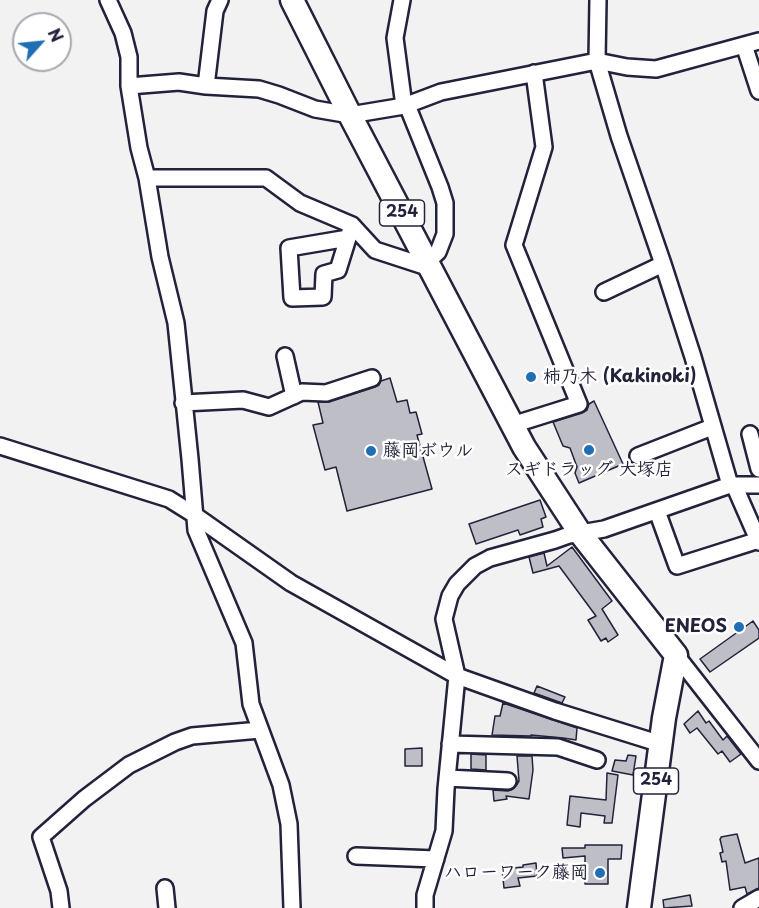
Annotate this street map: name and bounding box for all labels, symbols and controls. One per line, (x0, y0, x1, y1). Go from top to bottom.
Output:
north arrow (12, 12, 72, 72)
text: N (43, 24, 70, 46)
road number: 254 (380, 200, 424, 226)
place label: 柿乃木 (Kakinoki) (543, 366, 697, 388)
marker: 柿乃木 (Kakinoki) (524, 370, 538, 384)
place label: 藤岡ボウル (383, 440, 473, 462)
marker: スギドラッグ 大塚店 (582, 443, 596, 457)
marker: 藤岡ボウル (364, 444, 378, 458)
place label: スギドラッグ 大塚店 (505, 459, 673, 481)
place label: ENEOS (665, 616, 727, 638)
marker: ENEOS (732, 620, 746, 634)
road number: 254 (634, 768, 678, 794)
place label: ハローワーク藤岡 (444, 862, 588, 884)
marker: ハローワーク藤岡 (593, 866, 607, 880)

